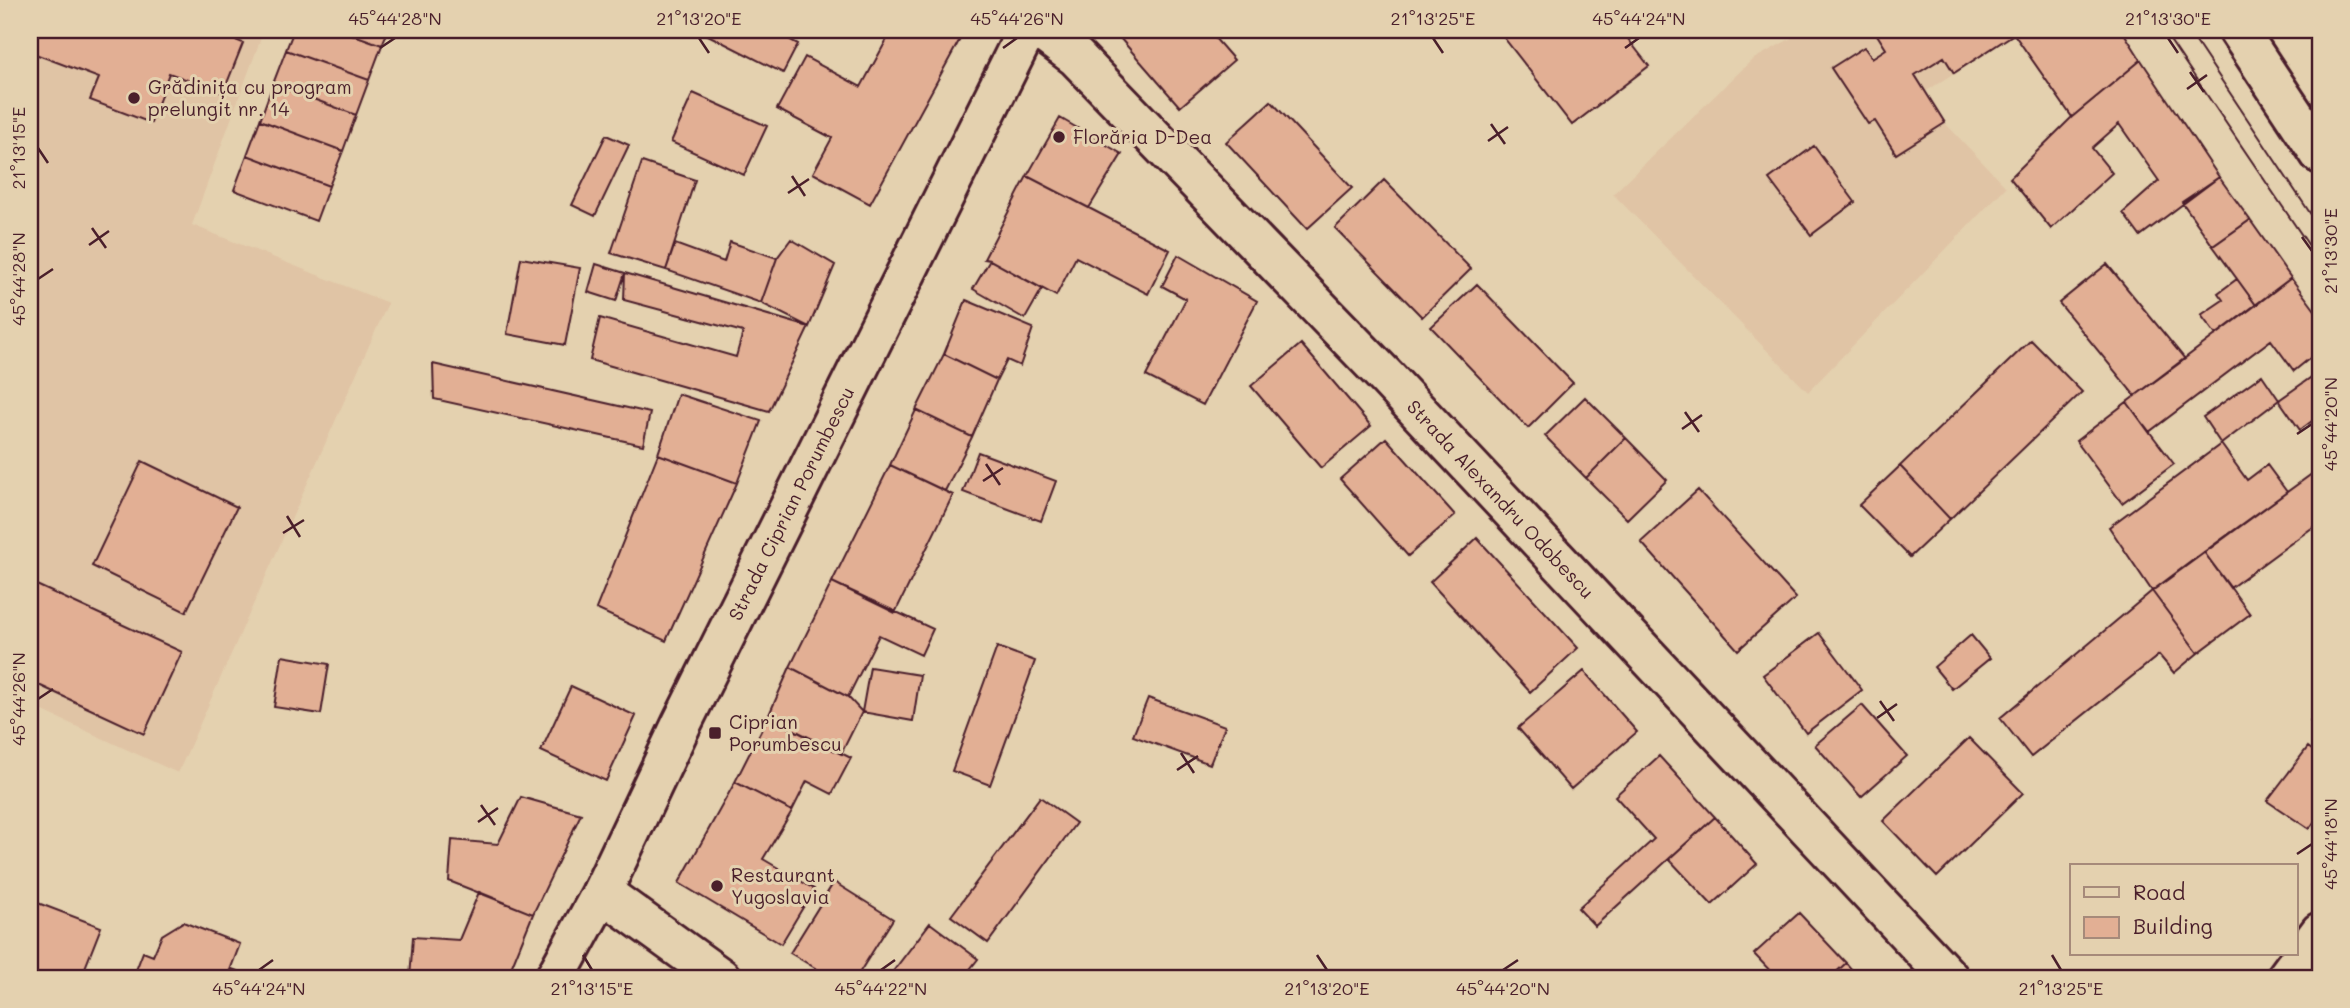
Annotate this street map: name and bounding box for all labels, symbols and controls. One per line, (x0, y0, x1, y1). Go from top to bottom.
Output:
text: 45°44'28"N (348, 6, 442, 30)
text: 21°13'20"E (656, 6, 742, 30)
text: 45°44'26"N (970, 6, 1064, 30)
text: 21°13'25"E (1391, 6, 1475, 30)
text: 45°44'24"N (1592, 6, 1686, 30)
text: 21°13'30"E (2125, 6, 2211, 30)
place label: Grădinița cu program prelungit nr. 14 (148, 74, 352, 121)
marker: Grădinița cu program prelungit nr. 14 (126, 90, 142, 106)
text: 21°13'15"E (6, 107, 30, 189)
place label: Florăria D-Dea (1073, 124, 1212, 149)
marker: Florăria D-Dea (1051, 129, 1067, 145)
text: 21°13'30"E (2318, 208, 2342, 294)
text: 45°44'28"N (6, 232, 30, 326)
text: 45°44'20"N (2318, 377, 2342, 471)
street label: Strada Ciprian Porumbescu (722, 382, 859, 625)
street label: Strada Alexandru Odobescu (1402, 394, 1600, 603)
text: 45°44'26"N (6, 652, 30, 746)
place label: Ciprian Porumbescu (729, 709, 842, 756)
marker: Ciprian Porumbescu (707, 725, 723, 741)
text: 45°44'18"N (2318, 798, 2342, 890)
place label: Restaurant Yugoslavia (731, 862, 835, 909)
legend (2070, 864, 2298, 956)
marker: Restaurant Yugoslavia (709, 878, 725, 894)
text: Road (2133, 878, 2185, 905)
text: Building (2133, 912, 2213, 939)
text: 45°44'24"N (212, 976, 306, 1000)
text: 21°13'15"E (551, 976, 633, 1000)
text: 45°44'22"N (835, 976, 927, 1000)
text: 21°13'20"E (1284, 976, 1370, 1000)
text: 45°44'20"N (1456, 976, 1550, 1000)
text: 21°13'25"E (2019, 976, 2103, 1000)

